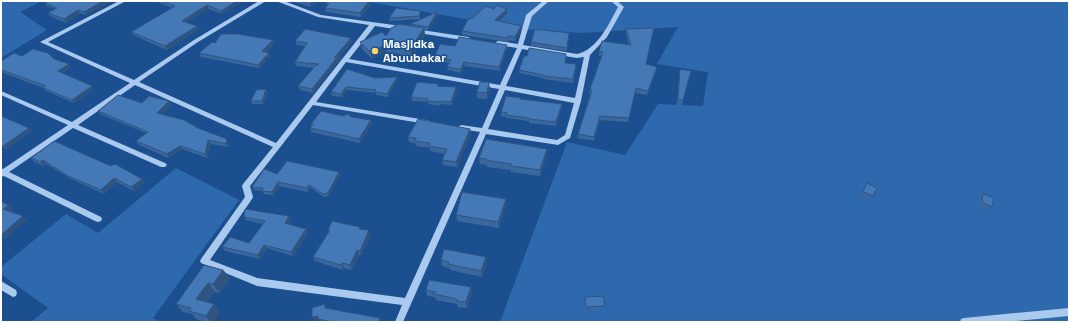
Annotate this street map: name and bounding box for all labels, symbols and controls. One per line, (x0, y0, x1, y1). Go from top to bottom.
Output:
place label: Masjidka Abuubakar (383, 36, 446, 66)
marker: Masjidka Abuubakar (370, 46, 380, 56)

